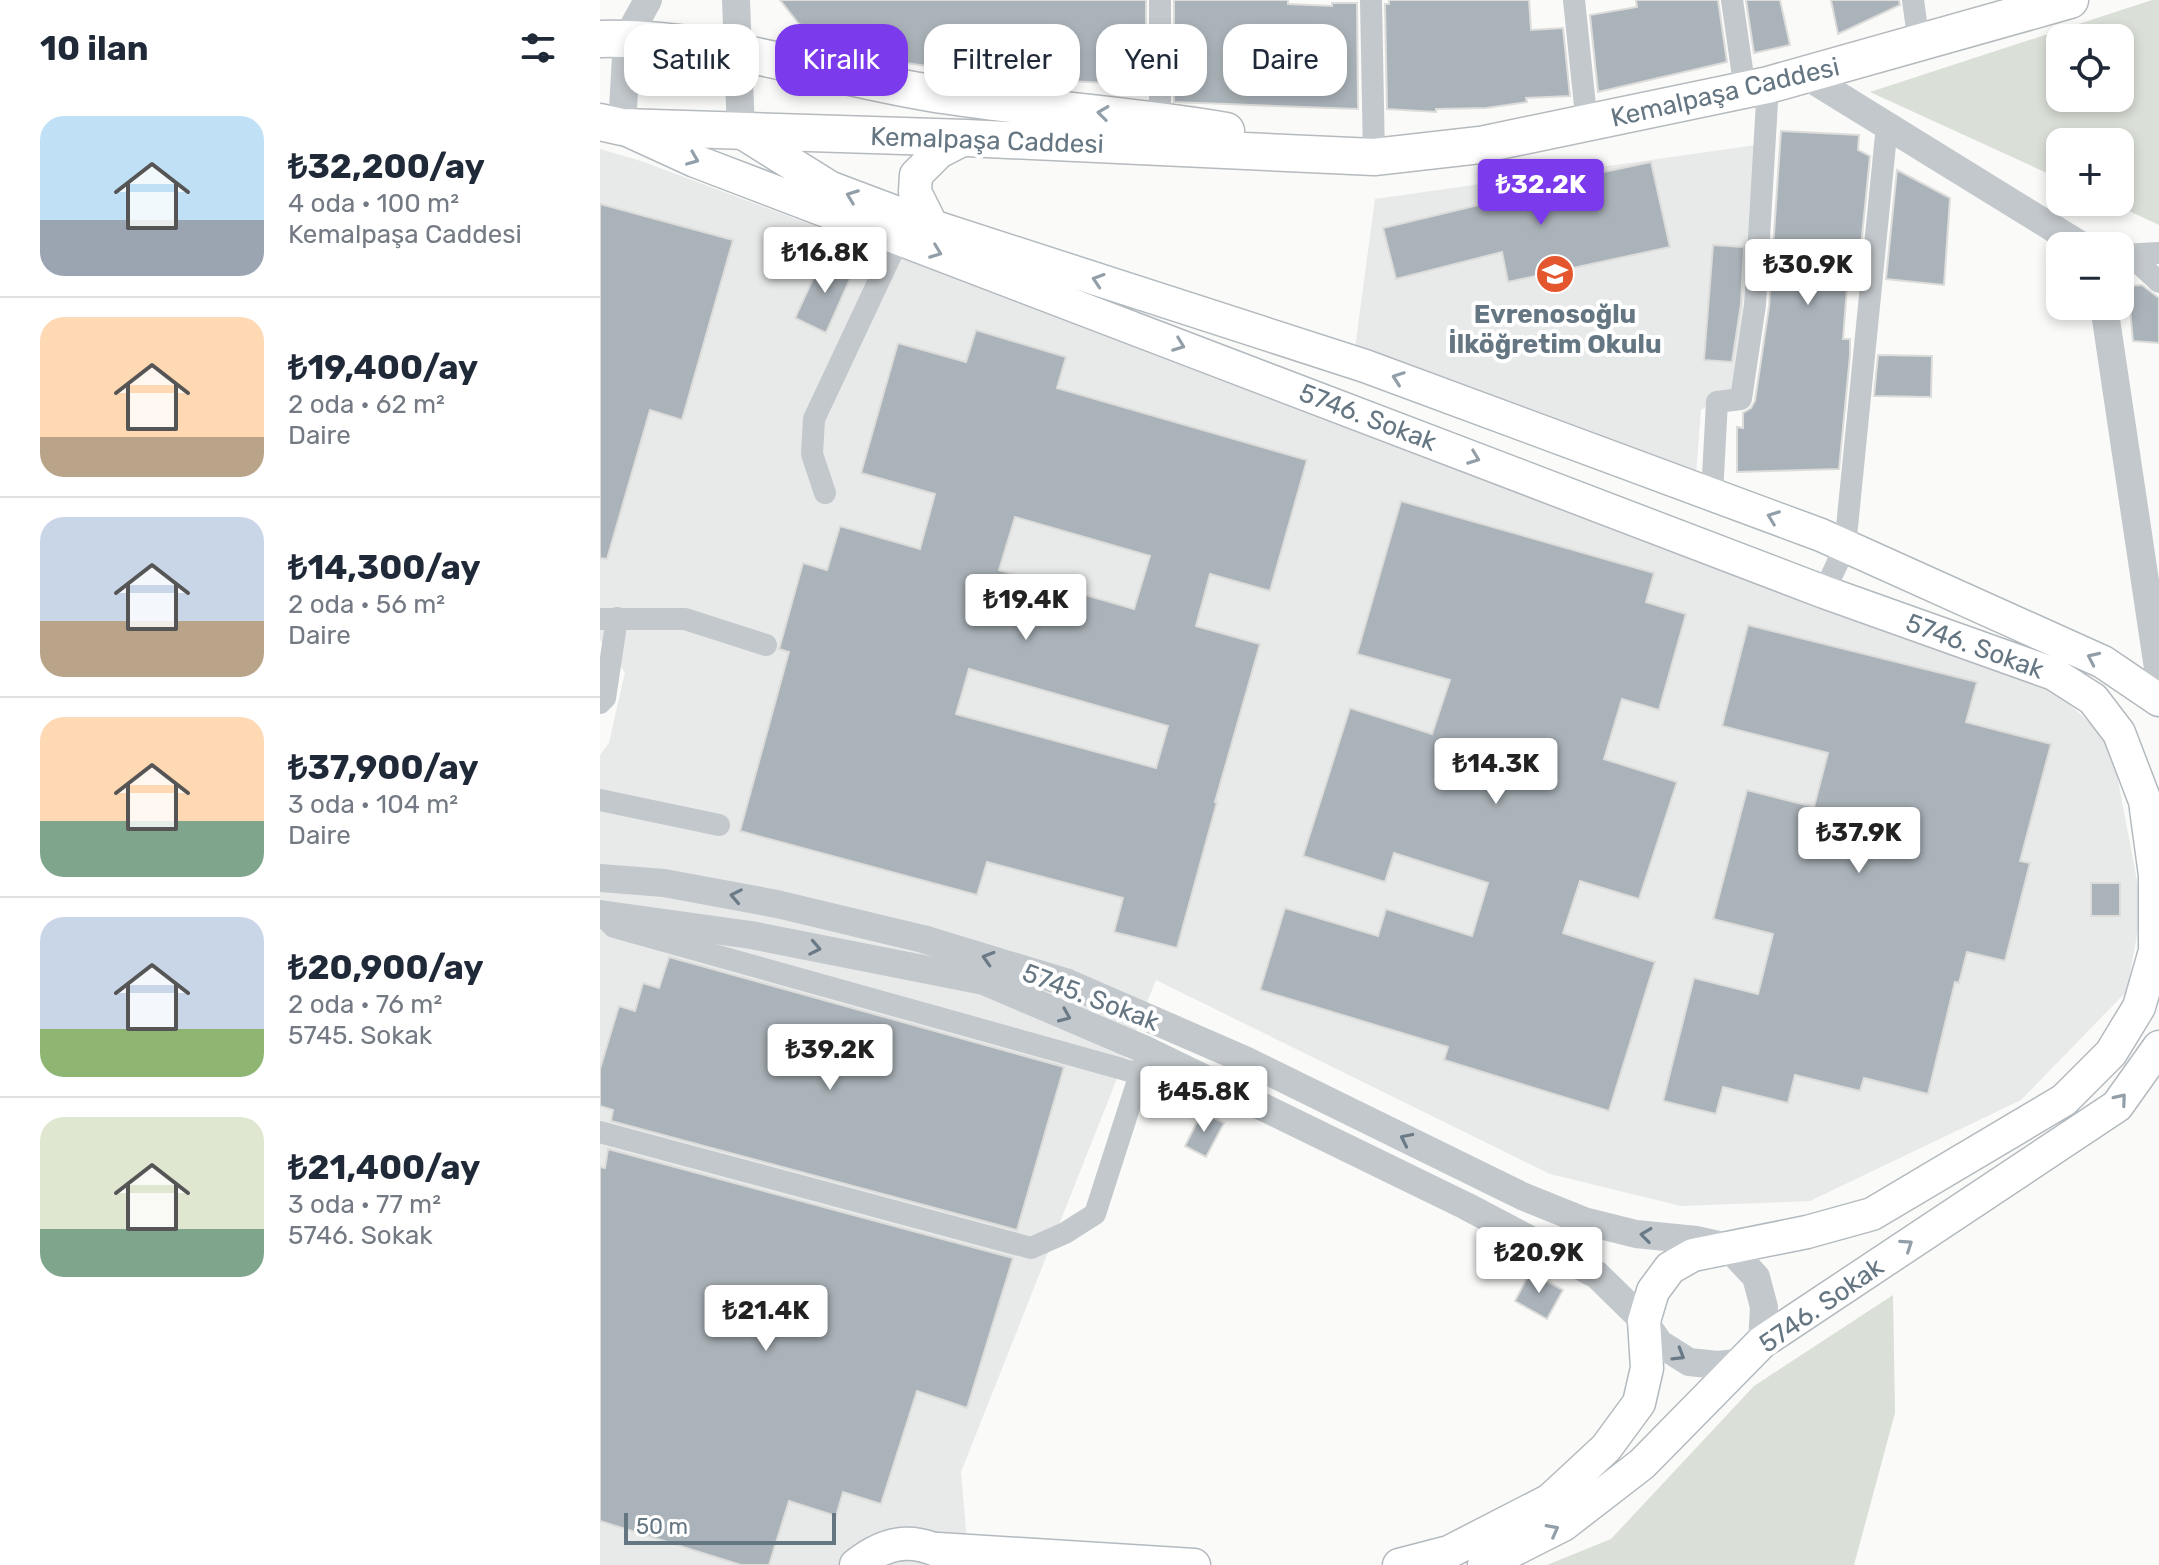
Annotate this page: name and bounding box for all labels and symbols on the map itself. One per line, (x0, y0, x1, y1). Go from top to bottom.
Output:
street label: Kemalpaşa Caddesi (1608, 51, 1842, 134)
one-way arrow (1097, 104, 1110, 121)
street label: Kemalpaşa Caddesi (870, 121, 1104, 160)
one-way arrow (685, 150, 699, 166)
pin: ₺32.2K (1476, 159, 1606, 227)
one-way arrow (846, 189, 860, 206)
pin: ₺16.8K (760, 227, 890, 295)
pin: ₺30.9K (1743, 239, 1873, 307)
one-way arrow (928, 242, 942, 259)
school or university icon: Evrenosoğlu İlköğretim Okulu (1534, 253, 1576, 295)
one-way arrow (1091, 273, 1105, 289)
place label: Evrenosoğlu İlköğretim Okulu (1448, 299, 1662, 360)
one-way arrow (1171, 335, 1185, 352)
one-way arrow (1392, 371, 1406, 388)
street label: 5746. Sokak (1295, 377, 1441, 458)
one-way arrow (1466, 448, 1480, 465)
one-way arrow (1767, 510, 1781, 527)
pin: ₺19.4K (961, 574, 1091, 642)
street label: 5746. Sokak (1902, 607, 2049, 686)
one-way arrow (2087, 652, 2102, 668)
pin: ₺14.3K (1431, 738, 1561, 806)
pin: ₺37.9K (1794, 807, 1924, 875)
one-way arrow (729, 889, 742, 906)
one-way arrow (808, 939, 821, 956)
one-way arrow (982, 951, 995, 967)
street label: 5745. Sokak (1018, 957, 1164, 1038)
one-way arrow (1057, 1006, 1071, 1023)
pin: ₺39.2K (765, 1024, 895, 1092)
pin: ₺45.8K (1139, 1066, 1269, 1134)
one-way arrow (2111, 1093, 2126, 1108)
one-way arrow (1399, 1133, 1414, 1149)
pin: ₺20.9K (1474, 1227, 1604, 1295)
one-way arrow (1639, 1227, 1653, 1244)
one-way arrow (1898, 1240, 1912, 1255)
street label: 5746. Sokak (1753, 1251, 1890, 1360)
pin: ₺21.4K (701, 1285, 831, 1353)
one-way arrow (1670, 1346, 1685, 1361)
scale bar (624, 1509, 836, 1545)
one-way arrow (1545, 1524, 1560, 1539)

